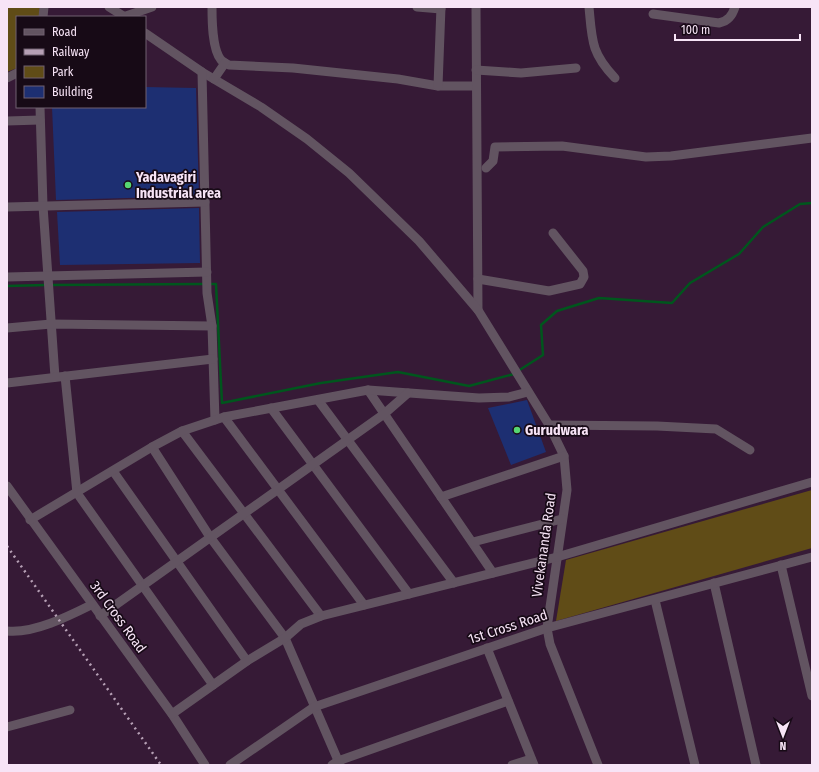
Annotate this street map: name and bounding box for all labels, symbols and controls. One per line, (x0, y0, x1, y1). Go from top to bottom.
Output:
legend (16, 16, 146, 108)
scale bar (675, 16, 800, 42)
text: 100 m (681, 23, 710, 37)
text: Road (52, 25, 77, 39)
text: Railway (52, 45, 90, 59)
text: Park (52, 65, 74, 79)
text: Building (52, 85, 93, 99)
place label: Yadavagiri Industrial area (135, 169, 221, 202)
marker: Yadavagiri Industrial area (123, 180, 133, 190)
place label: Gurudwara (525, 422, 589, 439)
marker: Gurudwara (512, 425, 522, 435)
street label: Vivekananda Road (528, 492, 560, 598)
street label: 3rd Cross Road (86, 578, 150, 656)
street label: 1st Cross Road (466, 606, 550, 648)
north arrow (763, 716, 803, 756)
text: N (780, 739, 786, 752)

